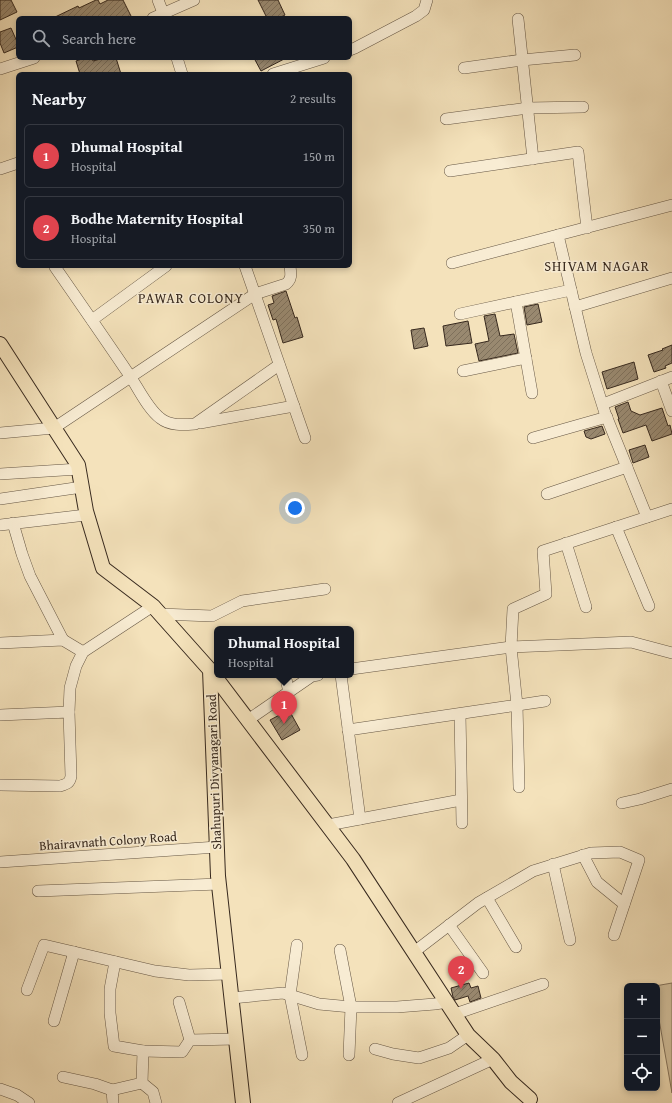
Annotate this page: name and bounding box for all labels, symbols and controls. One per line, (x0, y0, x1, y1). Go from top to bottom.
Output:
search box (16, 16, 352, 60)
icon: search (30, 27, 52, 49)
text: Search here (62, 28, 136, 49)
text: Nearby (32, 86, 86, 111)
text: 2 results (290, 89, 336, 108)
text: Dhumal Hospital (71, 136, 183, 157)
text: 1 (43, 147, 49, 166)
text: 150 m (303, 147, 335, 166)
text: Hospital (71, 157, 116, 176)
text: Bodhe Maternity Hospital (71, 208, 243, 229)
text: 2 (43, 219, 49, 238)
text: 350 m (303, 219, 335, 238)
text: Hospital (71, 229, 116, 248)
district label: SHIVAM NAGAR (544, 256, 650, 276)
district label: PAWAR COLONY (138, 288, 244, 308)
your location (285, 498, 305, 518)
popup (214, 626, 354, 678)
text: Dhumal Hospital (228, 632, 340, 653)
text: Hospital (228, 653, 274, 672)
pin: 1 (271, 691, 297, 724)
street label: Shahupuri Divyanagari Road (202, 694, 226, 850)
street label: Bhairavnath Colony Road (38, 827, 178, 855)
pin: 2 (448, 956, 474, 989)
map controls (624, 983, 660, 1091)
button: + (624, 983, 660, 1019)
button: − (624, 1019, 660, 1055)
button: locate (624, 1055, 660, 1091)

